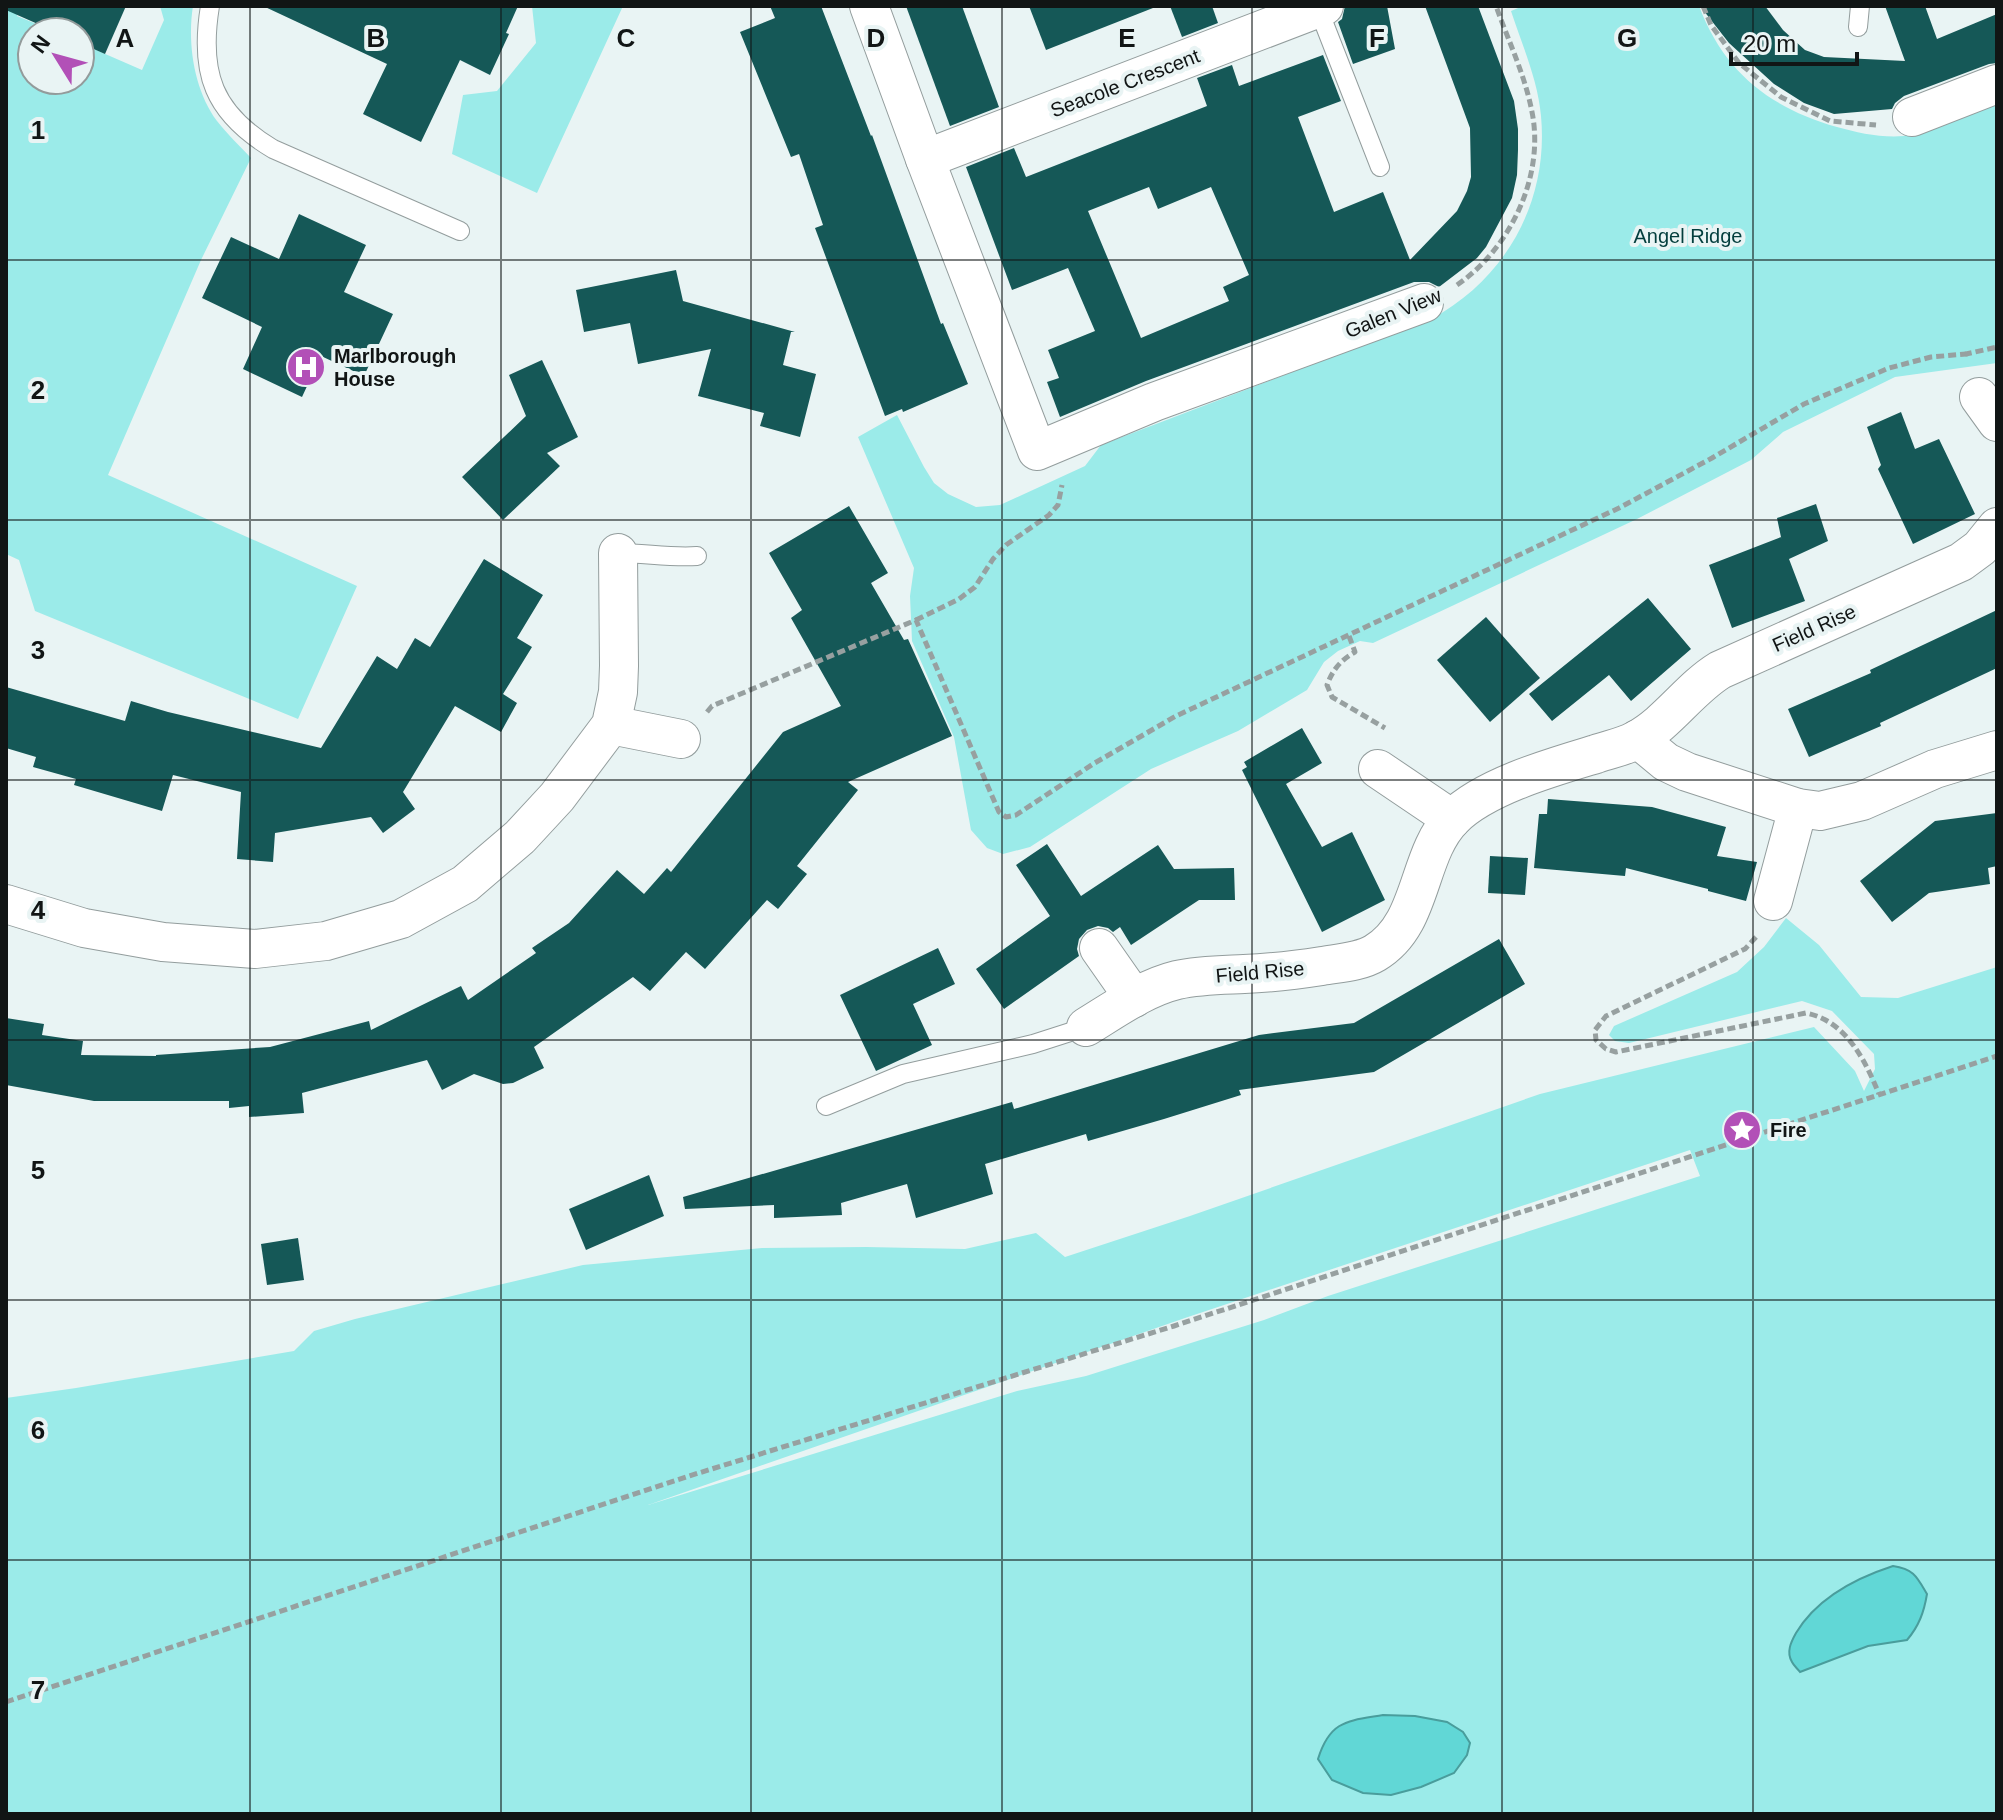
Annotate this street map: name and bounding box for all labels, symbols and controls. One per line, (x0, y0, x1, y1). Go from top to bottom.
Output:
north arrow (16, 16, 96, 96)
scale bar (1731, 16, 1857, 66)
text: A (116, 23, 135, 53)
text: B (367, 23, 385, 53)
text: C (617, 23, 636, 53)
text: D (867, 23, 885, 53)
text: E (1118, 23, 1136, 53)
text: F (1369, 23, 1385, 53)
text: G (1617, 23, 1637, 53)
text: N (26, 30, 55, 58)
text: 20 m (1743, 30, 1796, 57)
street label: Seacole Crescent (1047, 44, 1203, 122)
text: 1 (31, 115, 45, 145)
park label: Angel Ridge (1634, 225, 1742, 247)
street label: Galen View (1342, 284, 1445, 342)
place label: Marlborough House (334, 345, 456, 390)
hospital icon: Marlborough House (285, 346, 327, 388)
text: 2 (31, 375, 45, 405)
street label: Field Rise (1769, 600, 1859, 656)
text: 3 (31, 635, 45, 665)
text: 4 (31, 895, 46, 925)
street label: Field Rise (1215, 957, 1305, 987)
place icon: Fire (1721, 1109, 1763, 1151)
place label: Fire (1770, 1119, 1807, 1141)
text: 5 (31, 1155, 45, 1185)
text: 6 (31, 1415, 45, 1445)
text: 7 (31, 1675, 45, 1705)

